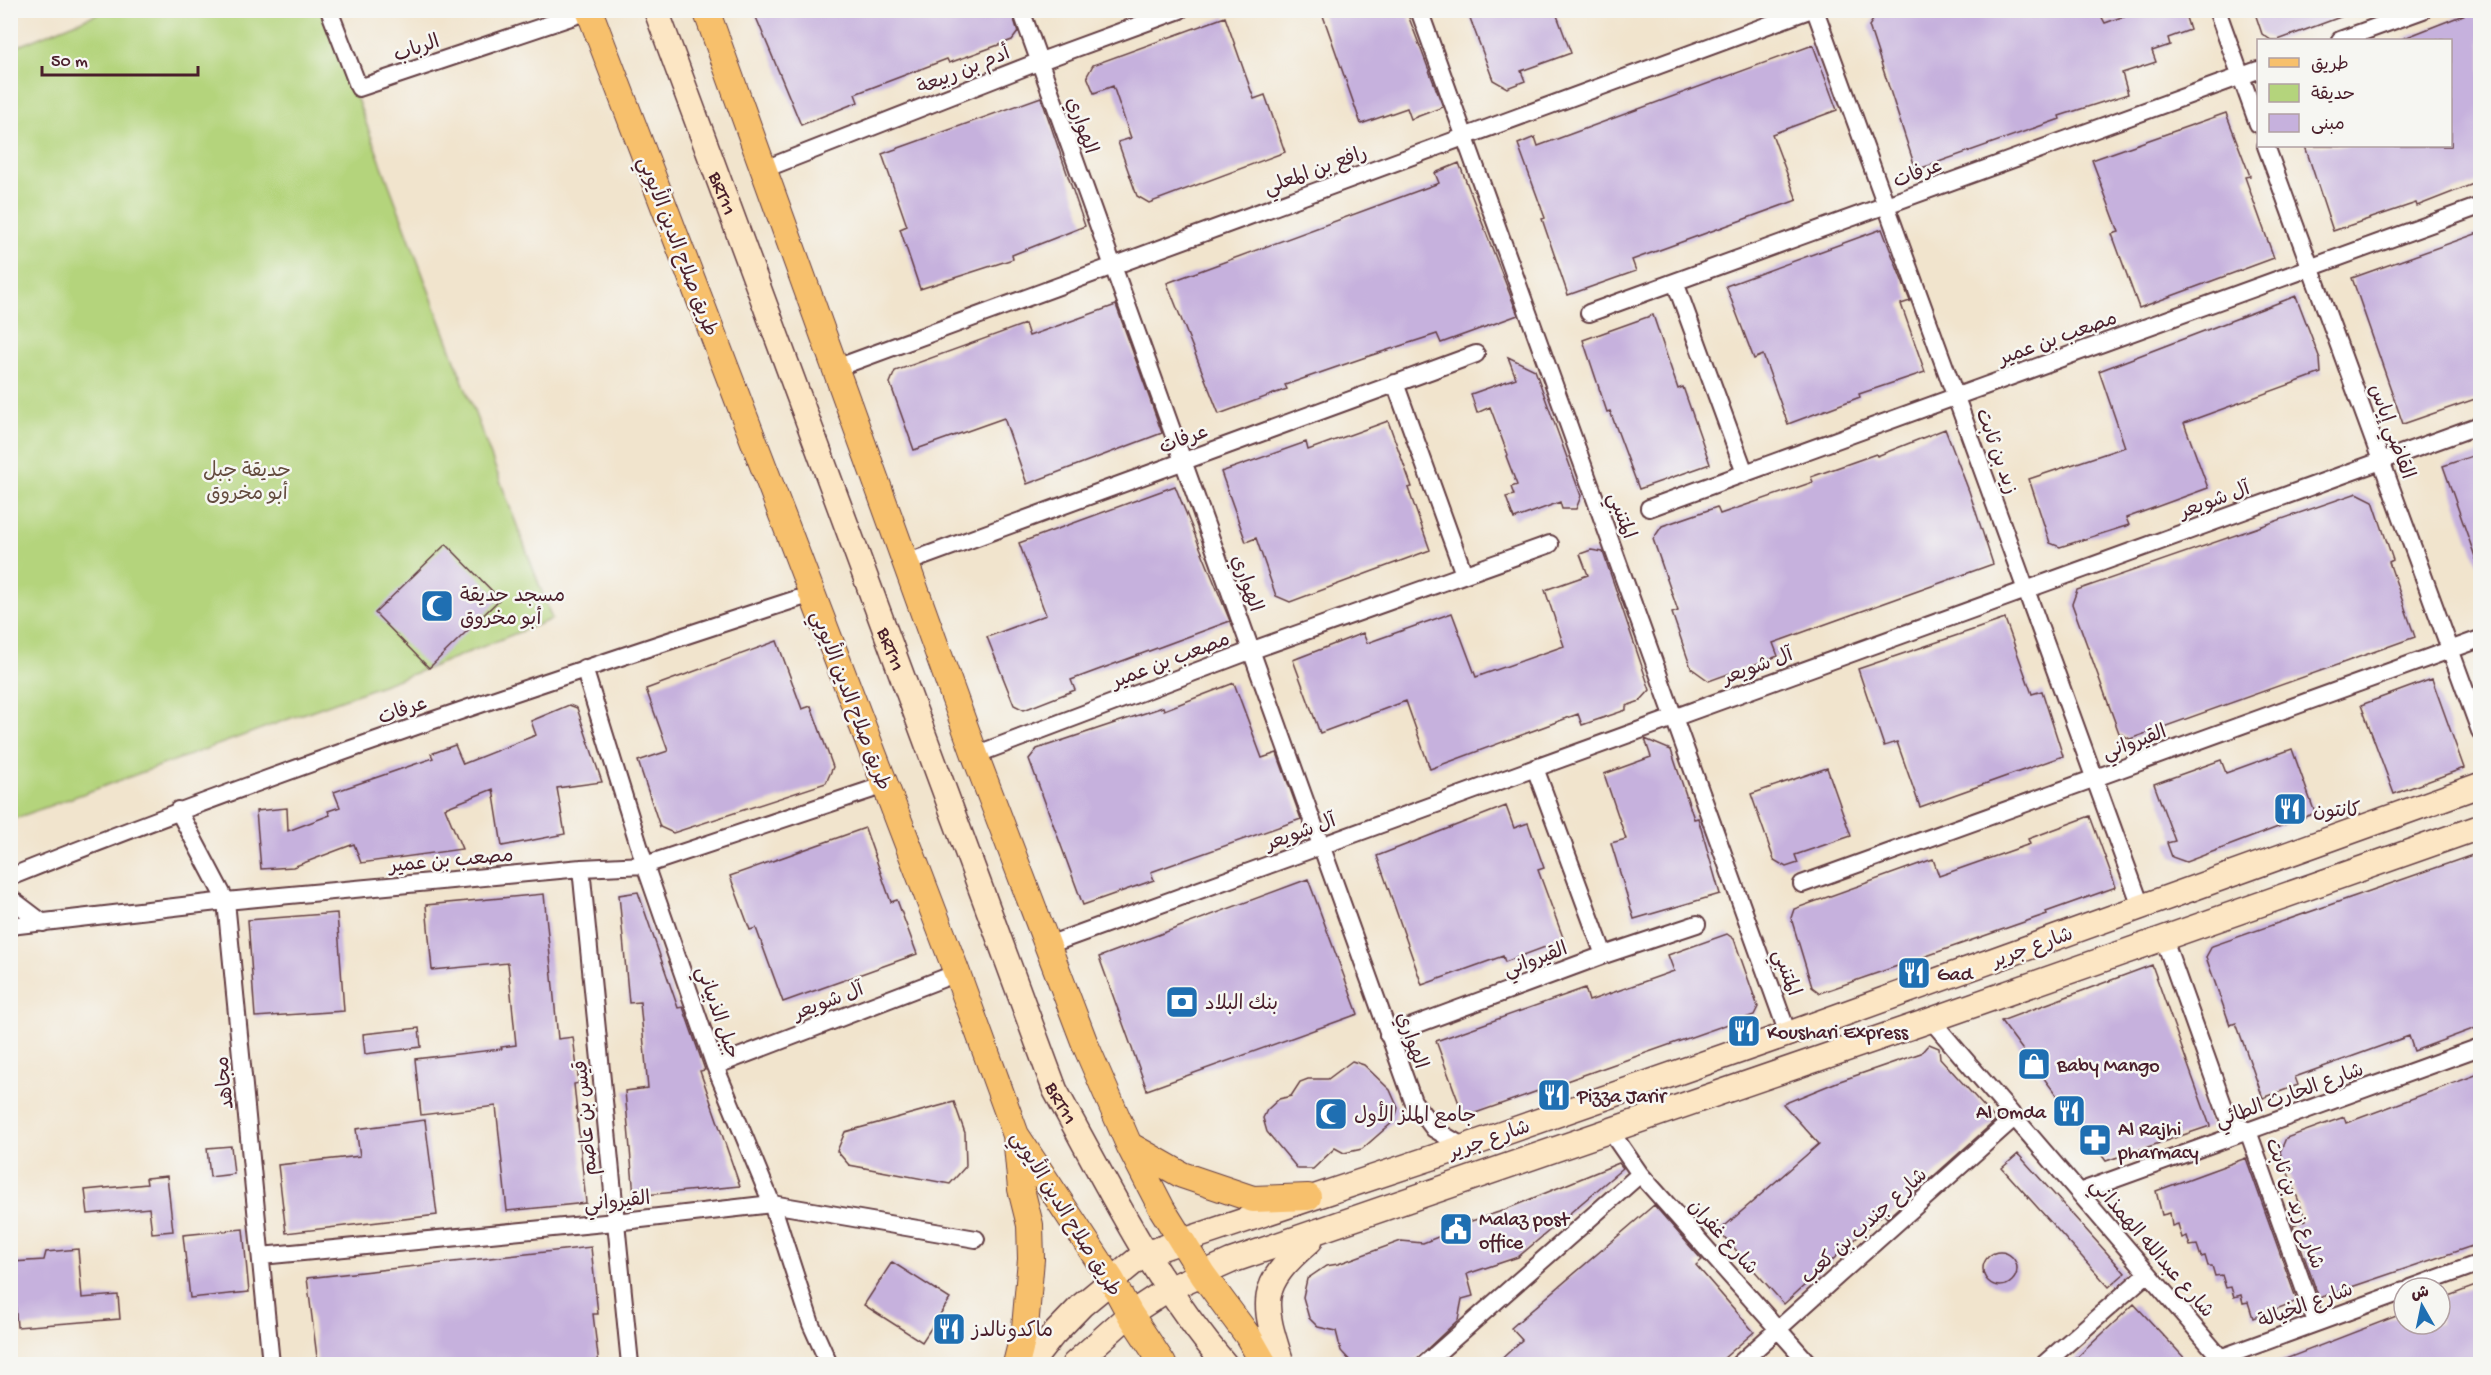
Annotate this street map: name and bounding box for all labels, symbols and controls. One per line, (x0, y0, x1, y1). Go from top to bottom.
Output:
street label: الرباب (391, 31, 443, 69)
scale bar (42, 39, 198, 77)
legend (2257, 39, 2452, 147)
street label: أدم بن ربيعة (914, 40, 1014, 102)
text: 50 m (51, 52, 88, 73)
text: طريق (2311, 55, 2349, 76)
text: حديقة (2311, 85, 2355, 106)
street label: الهواري (1059, 94, 1101, 158)
text: مبنى (2311, 115, 2345, 136)
street label: رافع بن المعلي (1261, 142, 1372, 204)
street label: طريق صلاح الدين الأيوبي (628, 152, 725, 341)
street label: عرفات (1890, 155, 1946, 195)
street label: BRT11 (701, 168, 739, 219)
street label: مصعب بن عمير (1994, 308, 2121, 373)
street label: القاضي إياس (2359, 381, 2418, 484)
street label: زيد بن ثابت (1969, 406, 2022, 498)
street label: عرفات (1156, 421, 1212, 461)
park label: حديقة جبل أبو مخروق (203, 460, 291, 507)
street label: آل شويعر (2174, 476, 2255, 526)
street label: المتنبي (1598, 489, 1640, 544)
street label: الهواري (1224, 552, 1266, 616)
place label: مسجد حديقة أبو مخروق (460, 586, 565, 632)
mosque icon: مسجد حديقة أبو مخروق (419, 588, 455, 624)
street label: طريق صلاح الدين الأيوبي (801, 606, 898, 795)
street label: BRT11 (870, 624, 907, 675)
street label: مصعب بن عمير (1107, 629, 1234, 696)
street label: آل شويعر (1717, 642, 1798, 692)
street label: عرفات (375, 692, 431, 731)
street label: القيرواني (2100, 721, 2171, 769)
restaurant icon: كانتون (2272, 791, 2308, 827)
place label: كانتون (2313, 800, 2361, 824)
street label: آل شويعر (1260, 808, 1341, 858)
street label: مصعب بن عمير (386, 846, 515, 880)
street label: شارع جرير (1987, 923, 2077, 975)
street label: القيرواني (1501, 938, 1572, 986)
street label: المتنبي (1763, 946, 1805, 1001)
restaurant icon: Gad (1896, 955, 1932, 991)
street label: جبل الذبياني (686, 963, 743, 1063)
place label: Gad (1937, 965, 1975, 988)
street label: آل شويعر (788, 976, 869, 1028)
bank icon: بنك البلاد (1164, 984, 1200, 1020)
place label: بنك البلاد (1205, 993, 1278, 1017)
street label: الهواري (1389, 1009, 1431, 1073)
restaurant icon: Koushari Express (1726, 1013, 1762, 1049)
place label: Koushari Express (1767, 1023, 1909, 1046)
shop icon: Baby Mango (2016, 1046, 2052, 1082)
street label: مجاهد (211, 1055, 241, 1110)
place label: Baby Mango (2056, 1056, 2160, 1079)
street label: قيس بن عاصم (570, 1059, 604, 1176)
street label: شارع الحارث الطائي (2213, 1059, 2369, 1138)
restaurant icon: Pizza Jarir (1536, 1077, 1572, 1113)
street label: BRT11 (1038, 1079, 1080, 1130)
place label: Pizza Jarir (1576, 1087, 1668, 1110)
restaurant icon: Al Omda (2051, 1093, 2087, 1129)
mosque icon: جامع الملز الأول (1313, 1096, 1349, 1132)
place label: جامع الملز الأول (1354, 1101, 1476, 1129)
place label: Al Omda (1976, 1103, 2047, 1126)
street label: شارع جرير (1444, 1116, 1534, 1167)
place label: Al Rajhi pharmacy (2117, 1120, 2199, 1166)
pharmacy icon: Al Rajhi pharmacy (2077, 1122, 2113, 1158)
street label: طريق صلاح الدين الأيوبي (1001, 1125, 1128, 1303)
street label: شارع زيد بن ثابت (2258, 1135, 2328, 1273)
street label: شارع جندب بن كعب (1797, 1164, 1933, 1290)
street label: شارع عبدالله الهمذاني (2081, 1174, 2218, 1326)
street label: القيرواني (583, 1188, 652, 1221)
street label: شارع غفران (1682, 1195, 1762, 1281)
place label: Malaz post office (1479, 1210, 1571, 1256)
public building icon: Malaz post office (1438, 1211, 1474, 1247)
north arrow (2392, 1276, 2452, 1336)
street label: شارع الخيالة (2255, 1279, 2357, 1335)
text: ش (2410, 1284, 2430, 1305)
restaurant icon: ماكدونالدز (931, 1311, 967, 1347)
place label: ماكدونالدز (970, 1320, 1053, 1344)

